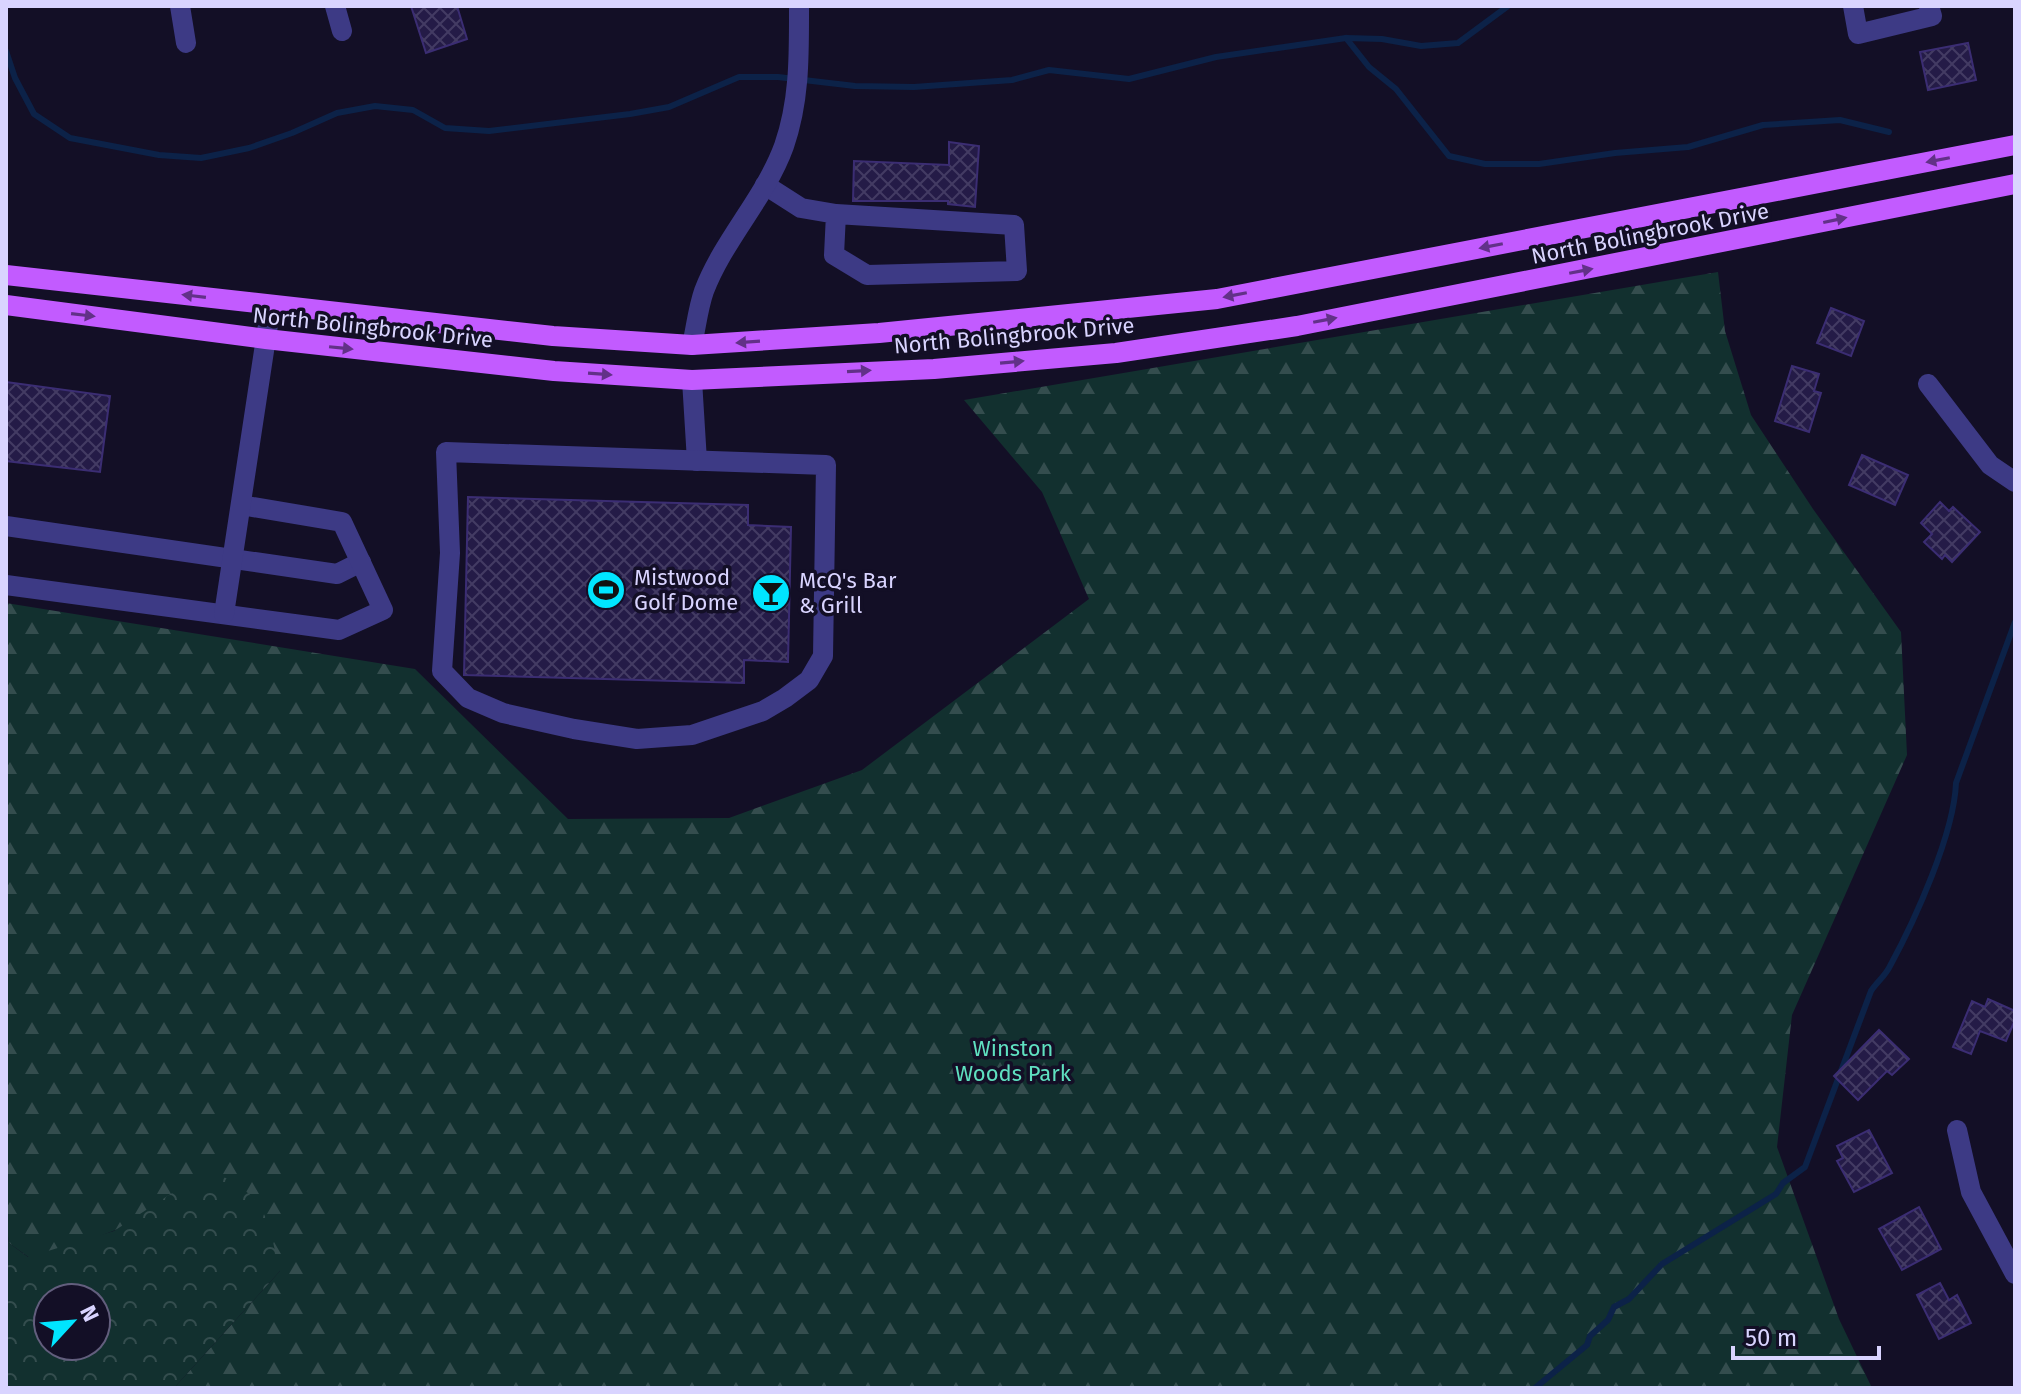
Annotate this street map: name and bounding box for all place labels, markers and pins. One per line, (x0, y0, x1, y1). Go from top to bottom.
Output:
place label: Mistwood Golf Dome (634, 564, 738, 616)
place label: McQ's Bar & Grill (799, 567, 897, 619)
sports icon: Mistwood Golf Dome (585, 569, 627, 611)
bar icon: McQ's Bar & Grill (750, 572, 792, 614)

